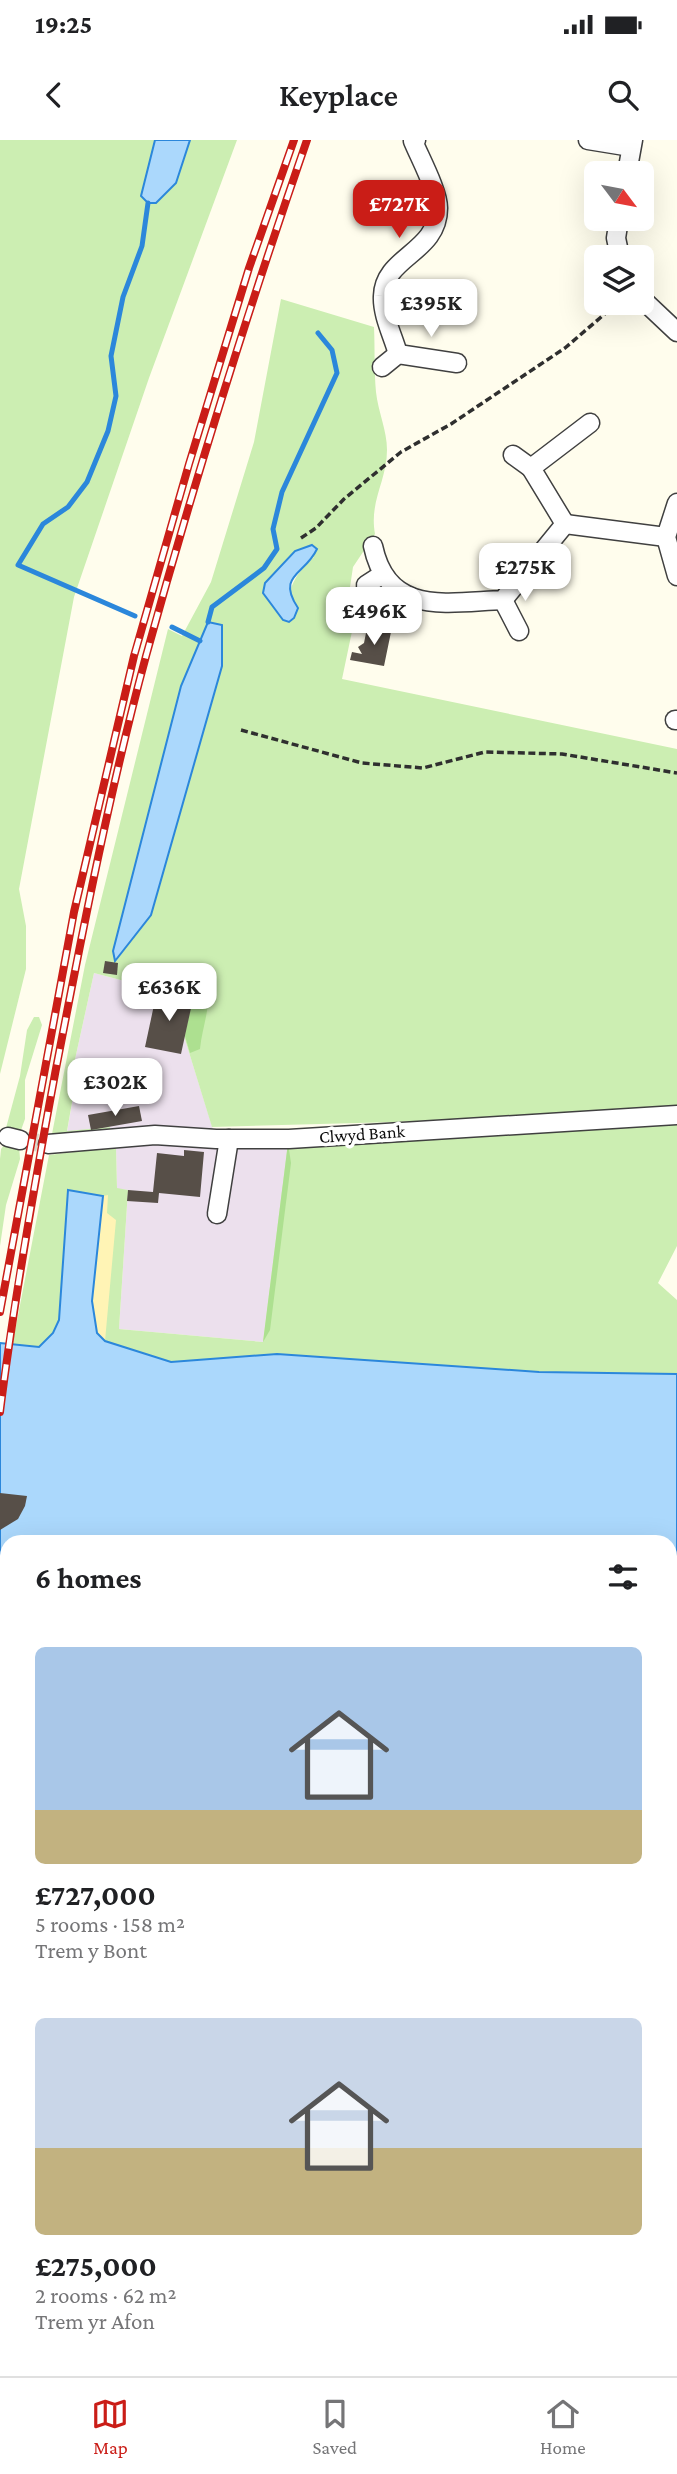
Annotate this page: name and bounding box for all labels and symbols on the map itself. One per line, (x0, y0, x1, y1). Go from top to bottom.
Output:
north arrow (584, 161, 654, 231)
pin: £727K (350, 181, 448, 240)
pin: £395K (382, 280, 480, 339)
pin: £275K (476, 544, 574, 603)
pin: £496K (325, 588, 423, 647)
pin: £636K (120, 964, 218, 1023)
pin: £302K (66, 1058, 164, 1118)
street label: Clwyd Bank (318, 1121, 406, 1147)

